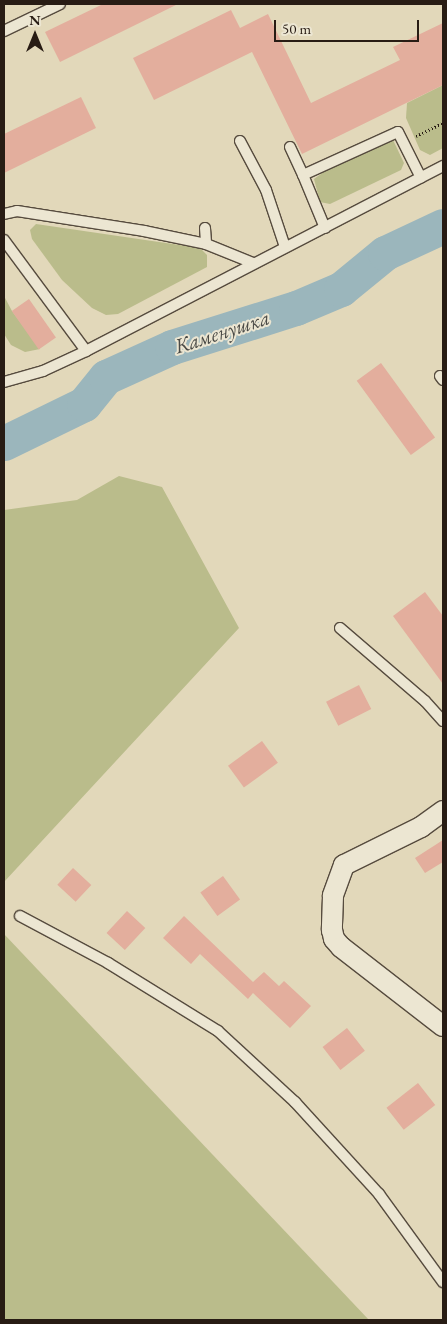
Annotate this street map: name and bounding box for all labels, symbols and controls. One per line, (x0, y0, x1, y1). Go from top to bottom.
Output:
north arrow (10, 10, 60, 60)
scale bar (277, 10, 422, 42)
text: N (29, 11, 41, 29)
text: 50 m (282, 19, 311, 38)
water label: Каменушка (171, 305, 273, 359)

